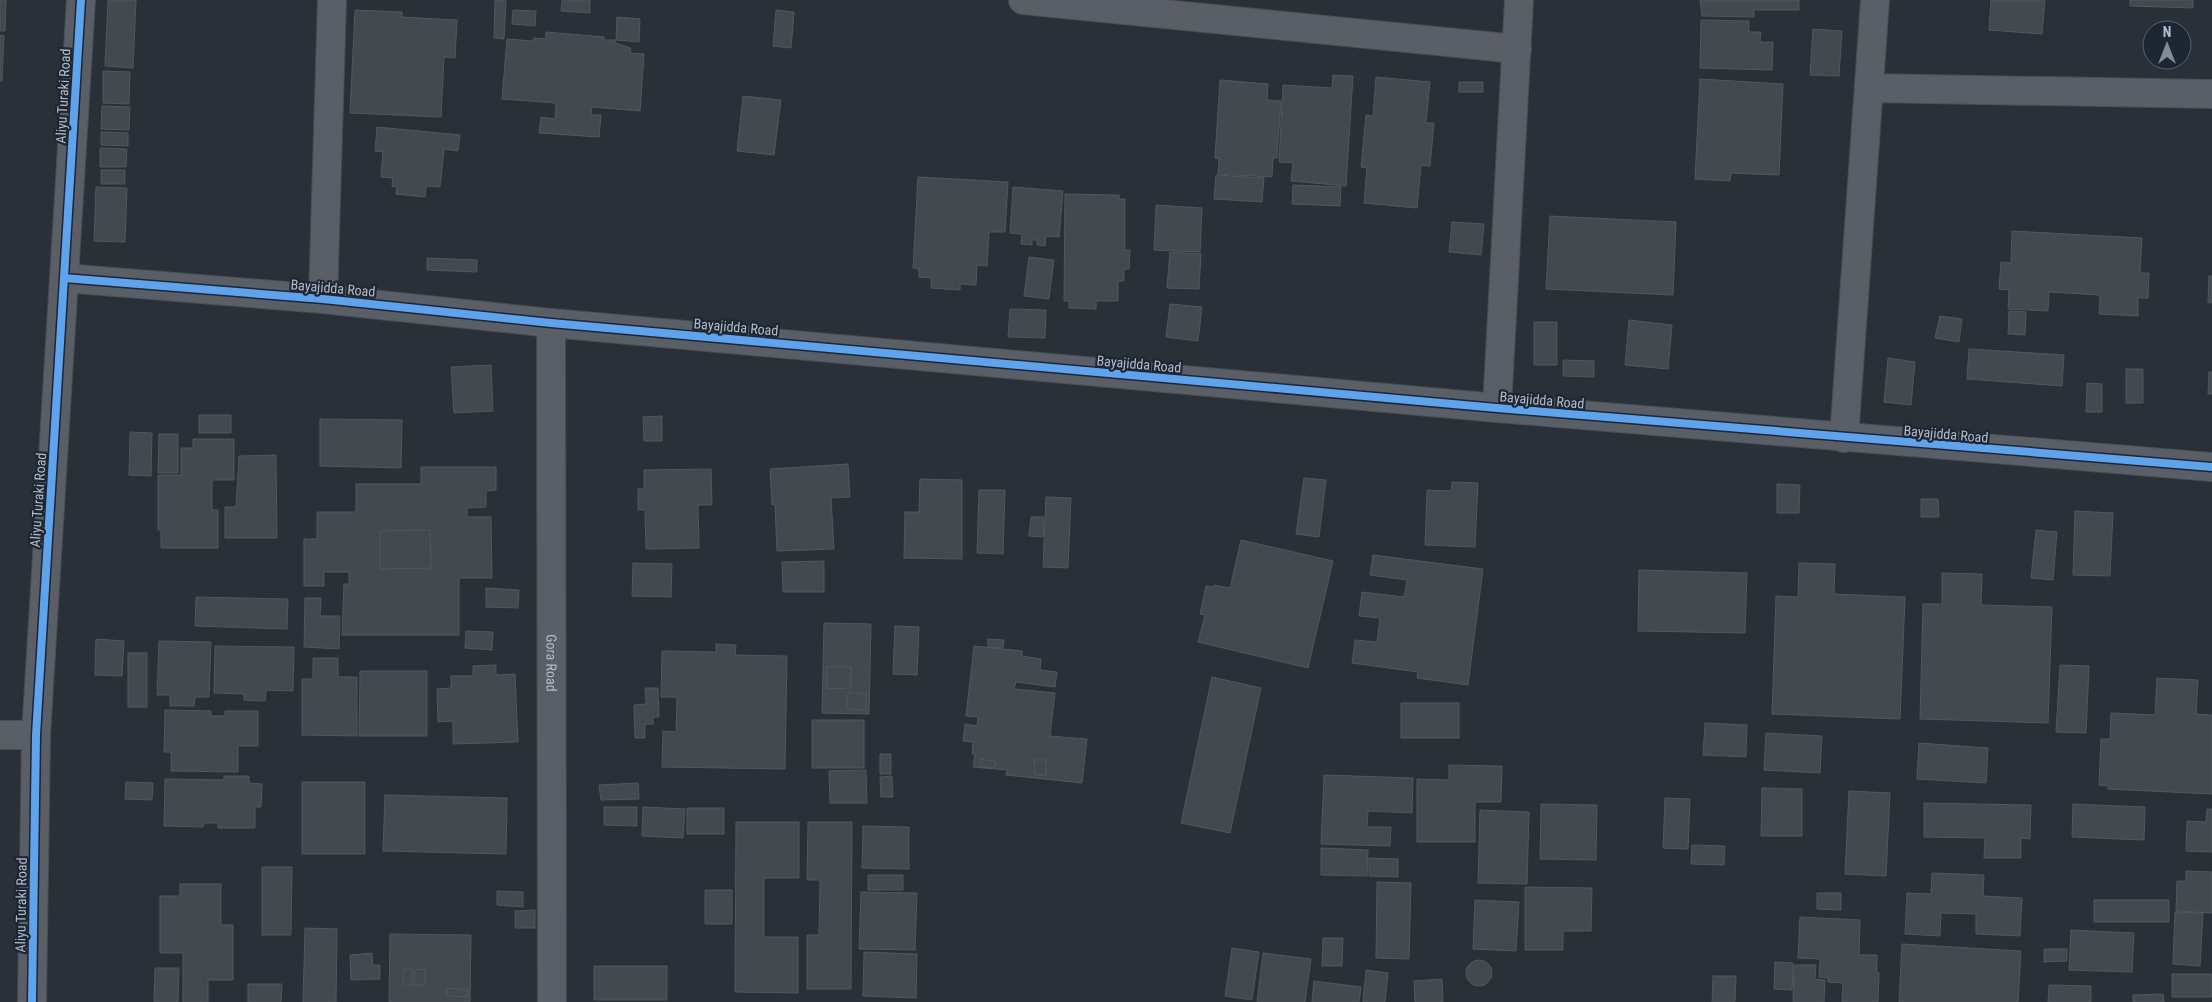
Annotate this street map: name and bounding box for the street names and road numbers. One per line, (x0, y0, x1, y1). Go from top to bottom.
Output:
street label: Aliyu Turaki Road (53, 48, 73, 144)
street label: Bayajidda Road (290, 276, 376, 300)
street label: Bayajidda Road (693, 315, 779, 339)
street label: Bayajidda Road (1096, 352, 1182, 376)
street label: Bayajidda Road (1499, 388, 1585, 412)
street label: Bayajidda Road (1903, 422, 1989, 446)
street label: Aliyu Turaki Road (27, 452, 49, 548)
street label: Gora Road (543, 634, 560, 692)
street label: Aliyu Turaki Road (12, 857, 30, 953)

